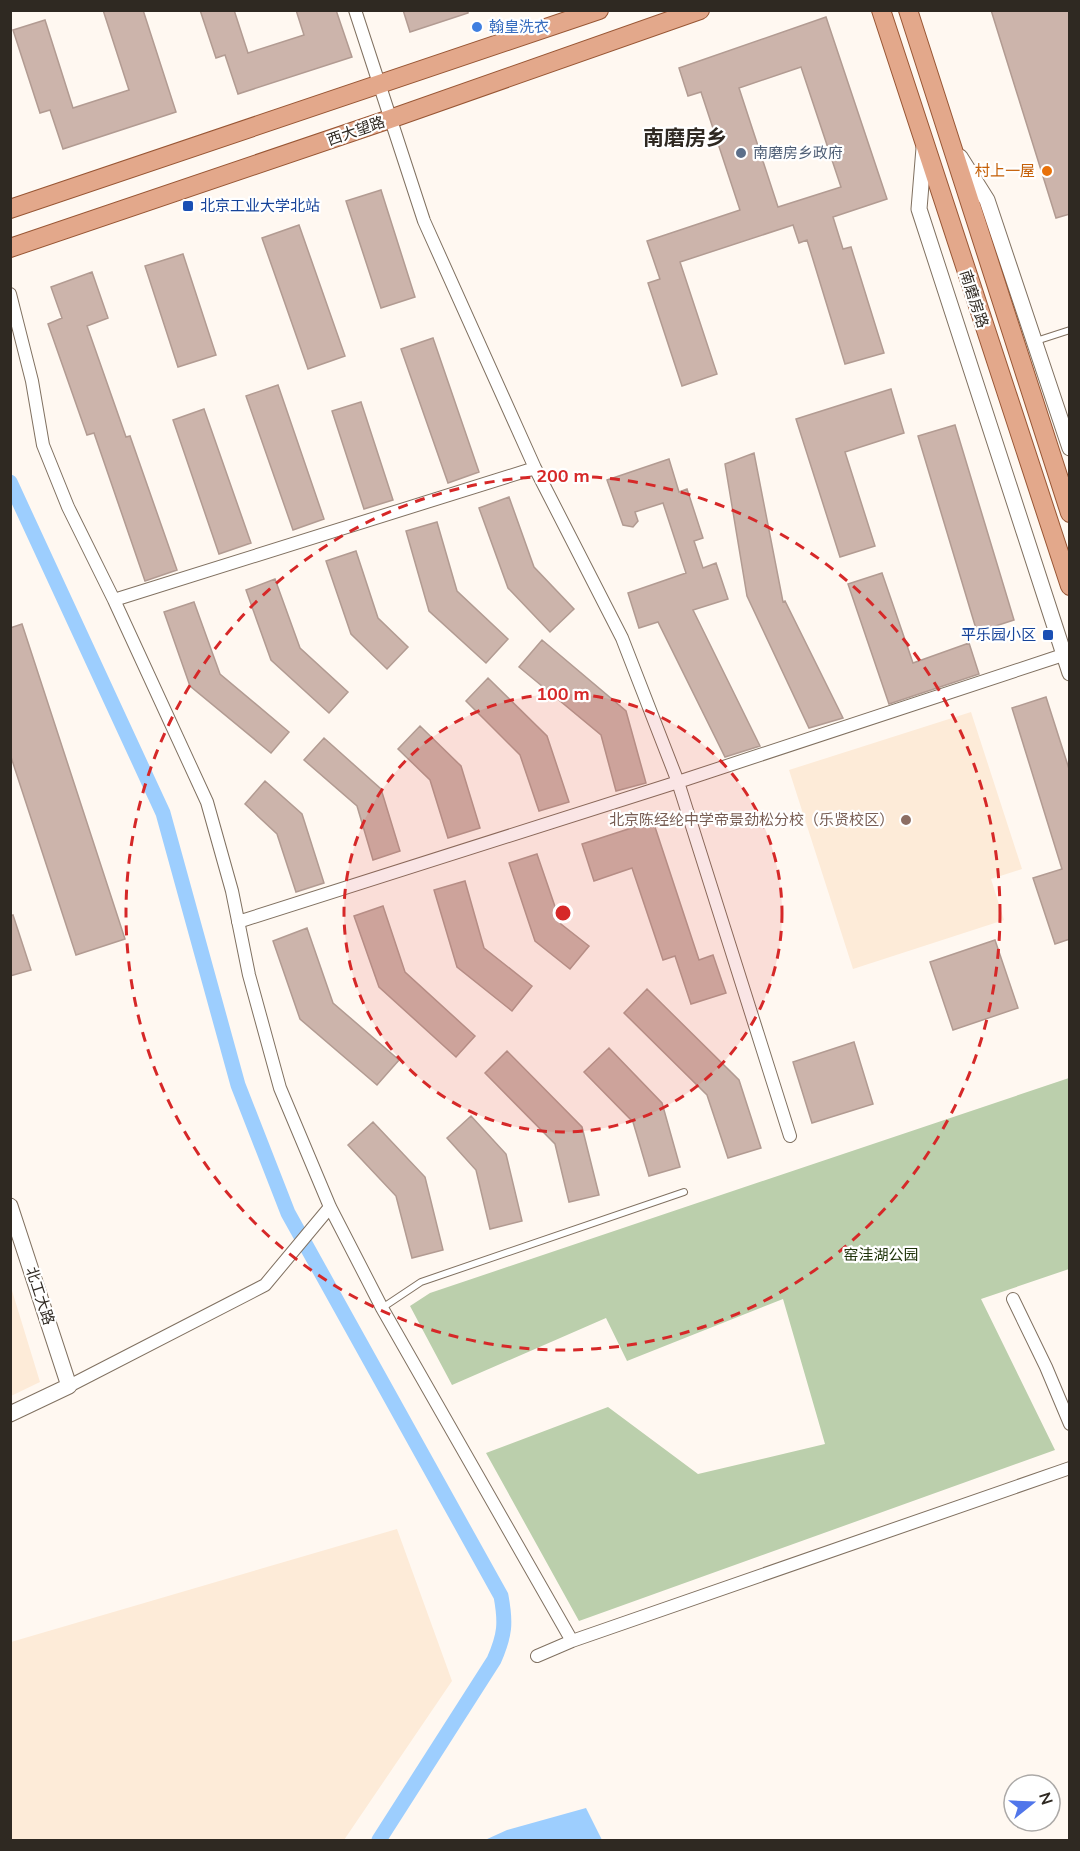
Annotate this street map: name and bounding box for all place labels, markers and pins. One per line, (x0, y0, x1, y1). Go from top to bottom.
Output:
place label: 翰皇洗衣 (489, 17, 549, 36)
marker: 翰皇洗衣 (470, 20, 484, 34)
place label: 南磨房乡政府 (753, 143, 843, 162)
marker: 南磨房乡政府 (734, 146, 748, 160)
place label: 村上一屋 (975, 161, 1035, 180)
marker: 村上一屋 (1040, 164, 1054, 178)
place label: 北京工业大学北站 (200, 196, 320, 215)
marker: 北京工业大学北站 (181, 199, 195, 213)
place label: 平乐园小区 (961, 625, 1036, 644)
marker: 平乐园小区 (1041, 628, 1055, 642)
place label: 北京陈经纶中学帝景劲松分校（乐贤校区） (609, 810, 894, 829)
marker: 北京陈经纶中学帝景劲松分校（乐贤校区） (899, 813, 913, 827)
centre of rings (553, 903, 573, 923)

